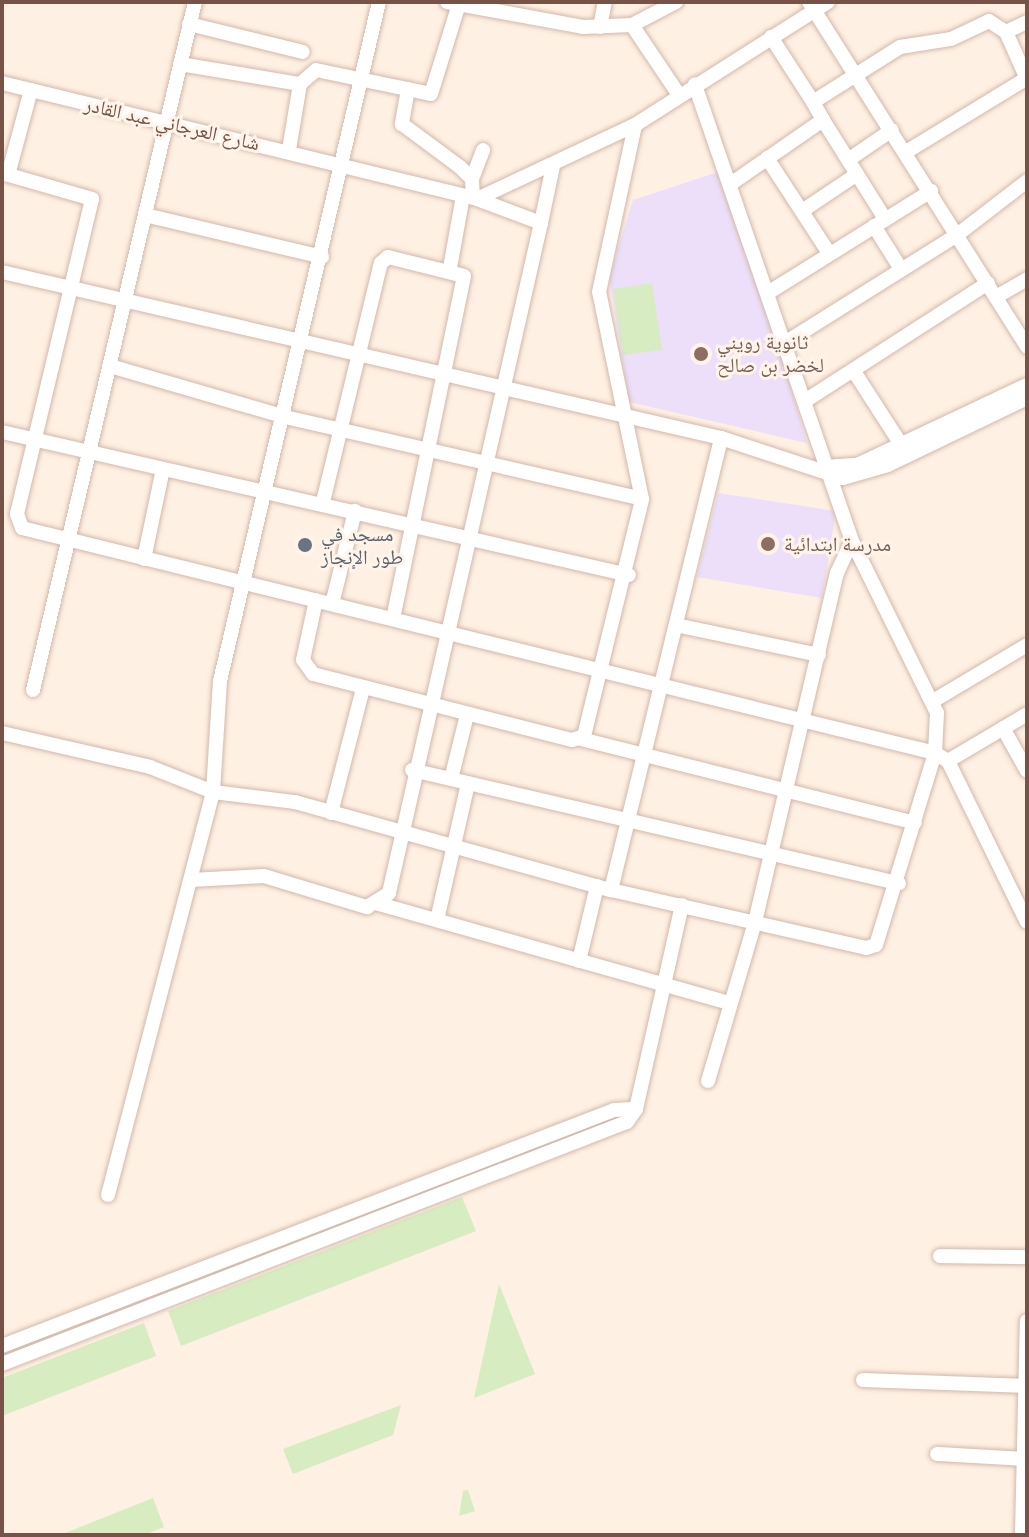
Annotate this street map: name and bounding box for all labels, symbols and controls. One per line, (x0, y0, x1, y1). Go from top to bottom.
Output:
street label: شارع العرجاني عبد القادر (82, 92, 262, 156)
place label: ثانوية رويني لخضر بن صالح (717, 330, 824, 377)
marker: ثانوية رويني لخضر بن صالح (692, 345, 710, 363)
place label: مسجد في طور الإنجاز (321, 522, 403, 569)
place label: مدرسة ابتدائية (784, 532, 891, 556)
marker: مدرسة ابتدائية (759, 535, 777, 553)
marker: مسجد في طور الإنجاز (296, 536, 314, 554)

